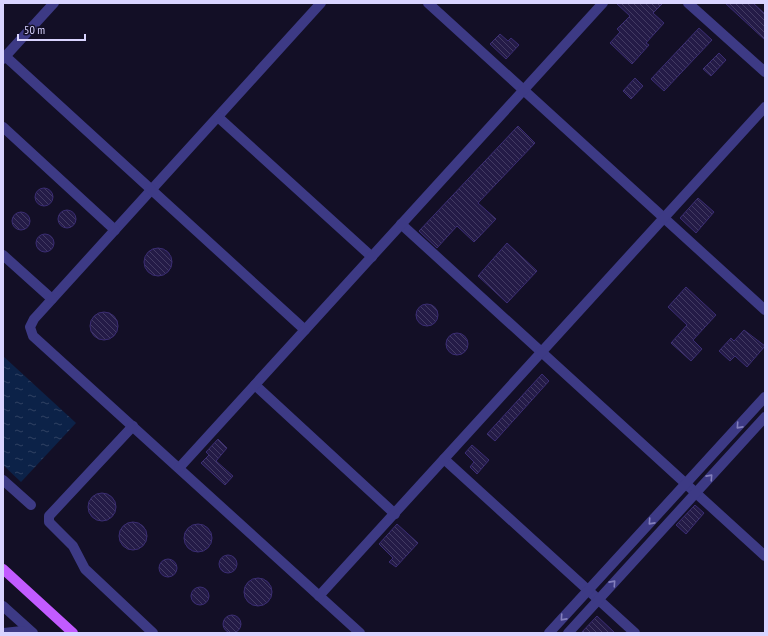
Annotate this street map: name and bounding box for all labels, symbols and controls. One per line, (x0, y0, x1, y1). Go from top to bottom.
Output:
scale bar (18, 16, 85, 42)
text: 50 m (24, 22, 45, 37)
one-way arrow (736, 421, 743, 429)
one-way arrow (706, 474, 713, 482)
one-way arrow (648, 517, 656, 525)
one-way arrow (609, 581, 616, 588)
one-way arrow (561, 613, 568, 621)

